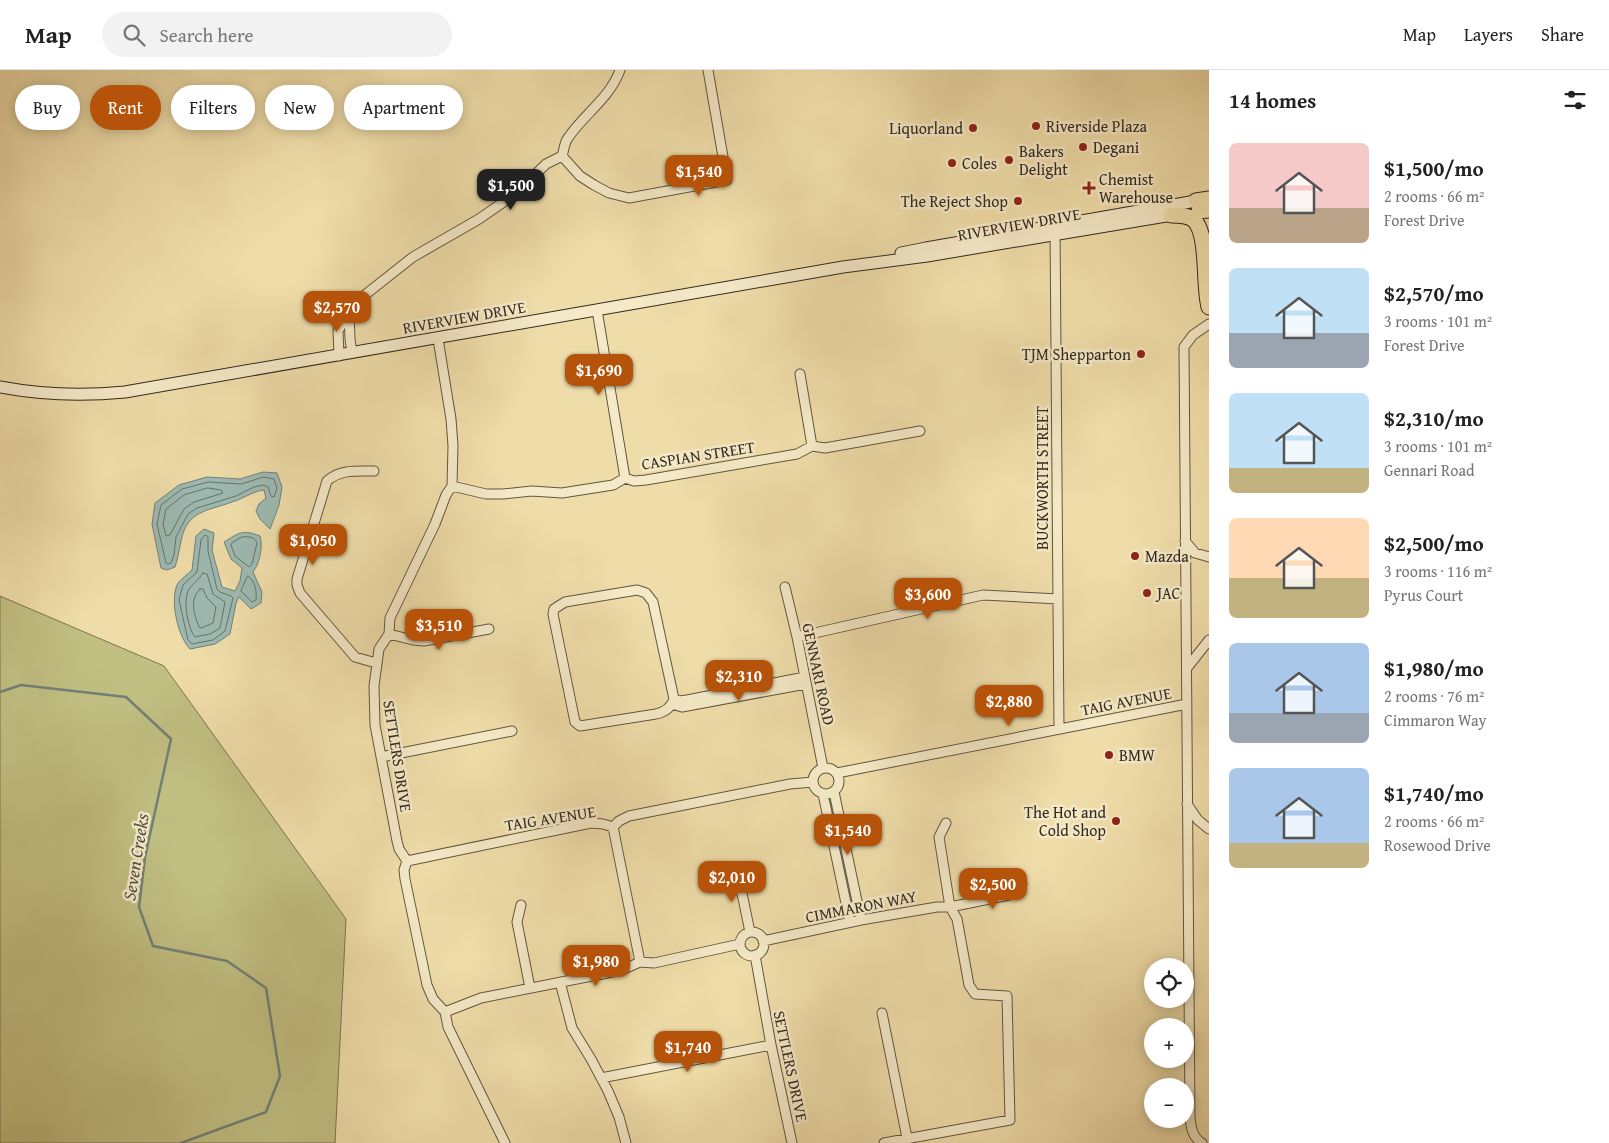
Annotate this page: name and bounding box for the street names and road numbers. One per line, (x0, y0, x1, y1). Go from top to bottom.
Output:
street label: RIVERVIEW DRIVE (956, 201, 1082, 247)
street label: RIVERVIEW DRIVE (401, 294, 527, 340)
street label: BUCKWORTH STREET (1030, 406, 1054, 550)
street label: CASPIAN STREET (640, 434, 756, 476)
street label: GENNARI ROAD (796, 621, 842, 727)
street label: TAIG AVENUE (1079, 680, 1173, 722)
street label: SETTLERS DRIVE (377, 698, 419, 814)
street label: TAIG AVENUE (503, 799, 597, 837)
street label: CIMMARON WAY (803, 883, 919, 929)
street label: SETTLERS DRIVE (768, 1008, 814, 1124)

